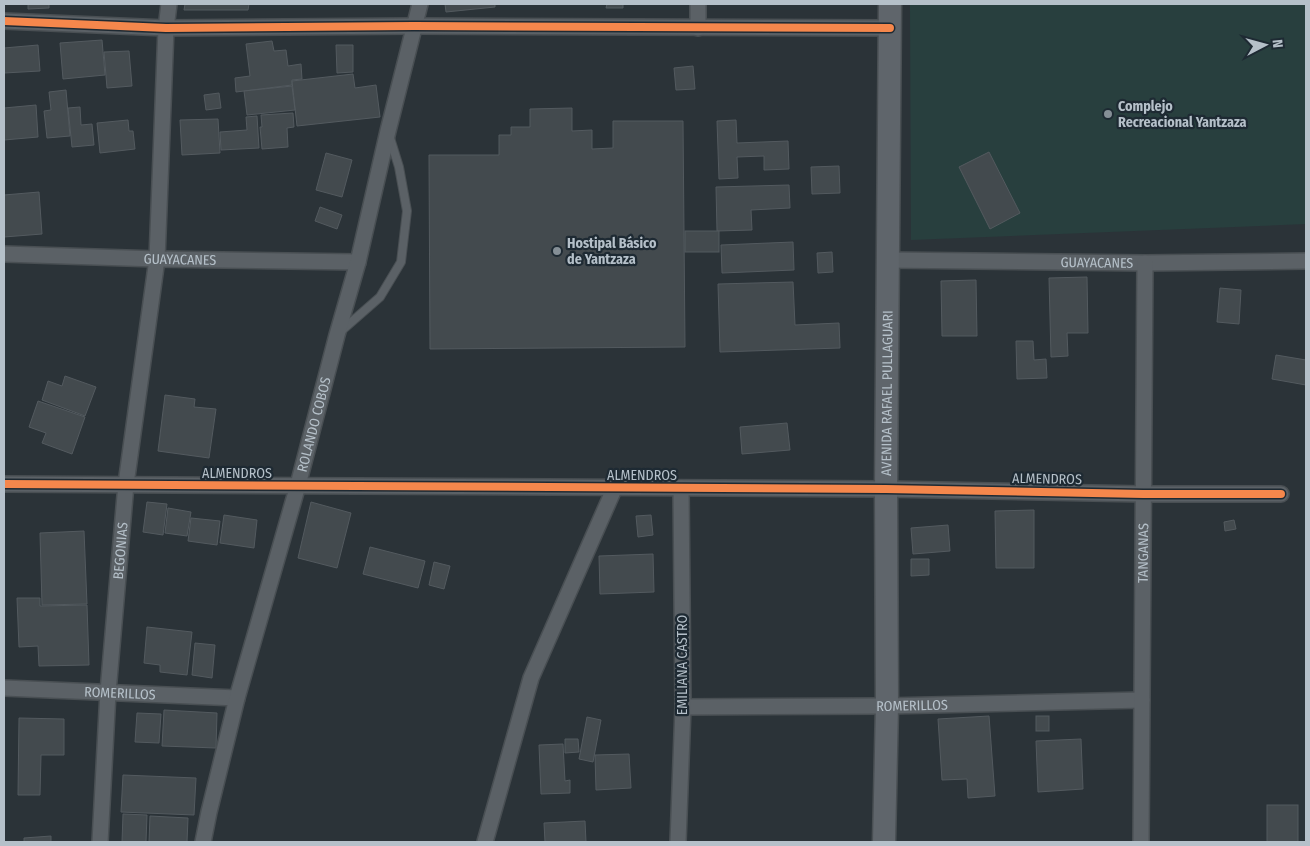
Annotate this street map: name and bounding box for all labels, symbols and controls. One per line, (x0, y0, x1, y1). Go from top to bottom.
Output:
north arrow (1240, 20, 1290, 70)
text: N (1269, 39, 1286, 49)
place label: Complejo Recreacional Yantzaza (1118, 98, 1247, 131)
marker: Complejo Recreacional Yantzaza (1102, 108, 1114, 120)
place label: Hostipal Básico de Yantzaza (567, 235, 657, 268)
marker: Hostipal Básico de Yantzaza (551, 245, 563, 257)
street label: GUAYACANES (143, 250, 216, 268)
street label: GUAYACANES (1061, 254, 1133, 271)
street label: AVENIDA RAFAEL PULLAGUARI (878, 310, 896, 476)
street label: ROLANDO COBOS (293, 375, 334, 474)
street label: ALMENDROS (202, 465, 272, 482)
street label: ALMENDROS (607, 467, 677, 484)
street label: ALMENDROS (1012, 470, 1082, 488)
street label: BEGONIAS (109, 521, 131, 580)
street label: TANGANAS (1134, 523, 1152, 583)
street label: EMILIANA CASTRO (674, 615, 691, 715)
street label: ROMERILLOS (84, 683, 156, 703)
street label: ROMERILLOS (876, 696, 948, 715)

